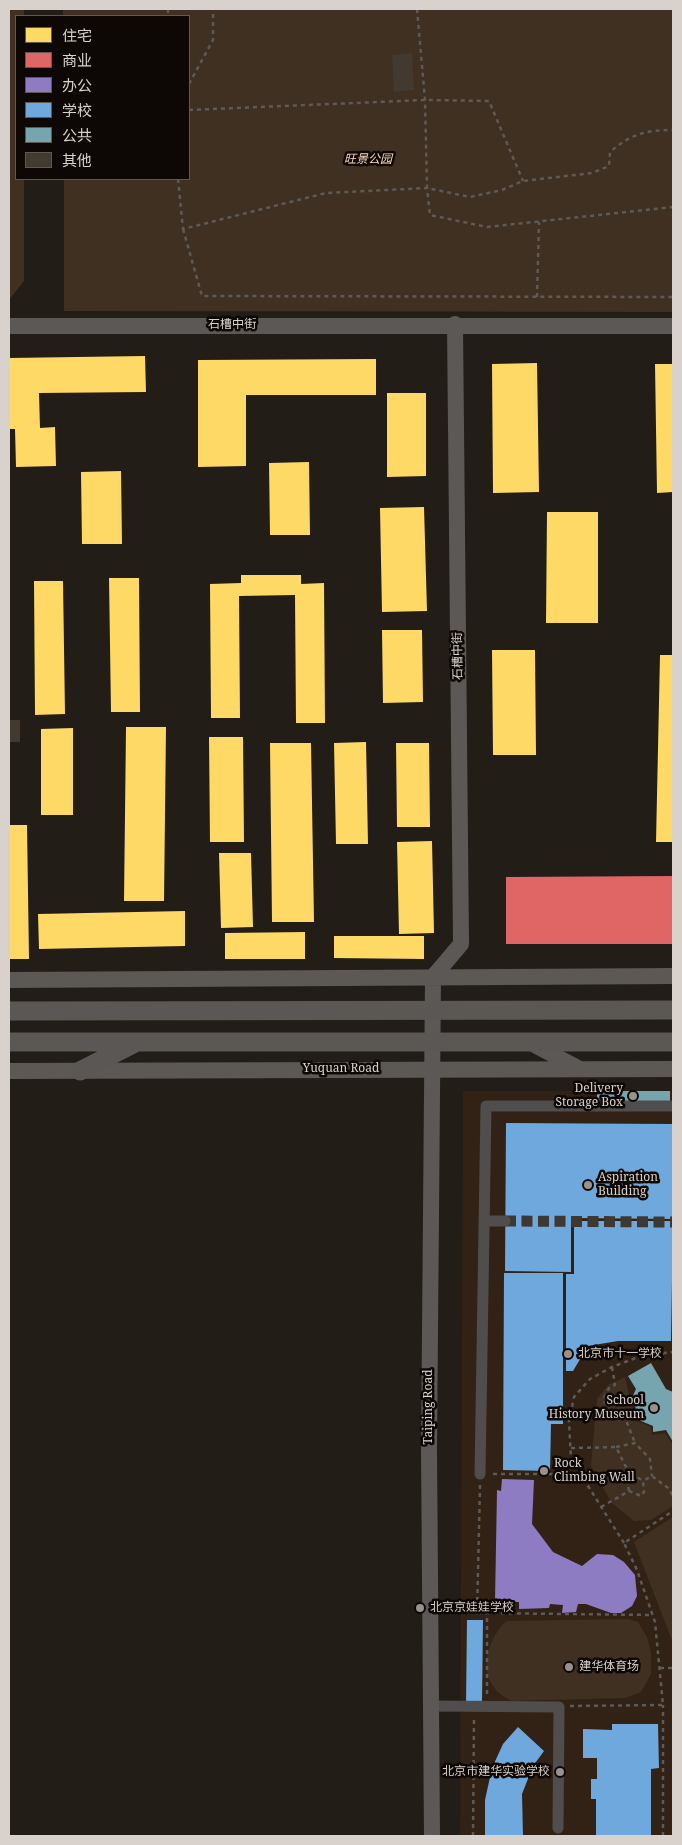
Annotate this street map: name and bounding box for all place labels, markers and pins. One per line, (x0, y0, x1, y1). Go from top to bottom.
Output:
place label: Delivery Storage Box (555, 1082, 623, 1110)
marker: Delivery Storage Box (627, 1090, 639, 1102)
place label: Aspiration Building (598, 1171, 658, 1199)
marker: Aspiration Building (582, 1179, 594, 1191)
place label: 北京市十一学校 (578, 1347, 662, 1361)
marker: 北京市十一学校 (562, 1348, 574, 1360)
place label: School History Museum (549, 1394, 644, 1422)
marker: School History Museum (648, 1402, 660, 1414)
place label: Rock Climbing Wall (554, 1457, 635, 1485)
marker: Rock Climbing Wall (538, 1465, 550, 1477)
place label: 北京京娃娃学校 (430, 1601, 514, 1615)
marker: 北京京娃娃学校 (414, 1602, 426, 1614)
place label: 建华体育场 (579, 1660, 639, 1674)
marker: 建华体育场 (563, 1661, 575, 1673)
place label: 北京市建华实验学校 (442, 1765, 550, 1779)
marker: 北京市建华实验学校 (554, 1766, 566, 1778)

